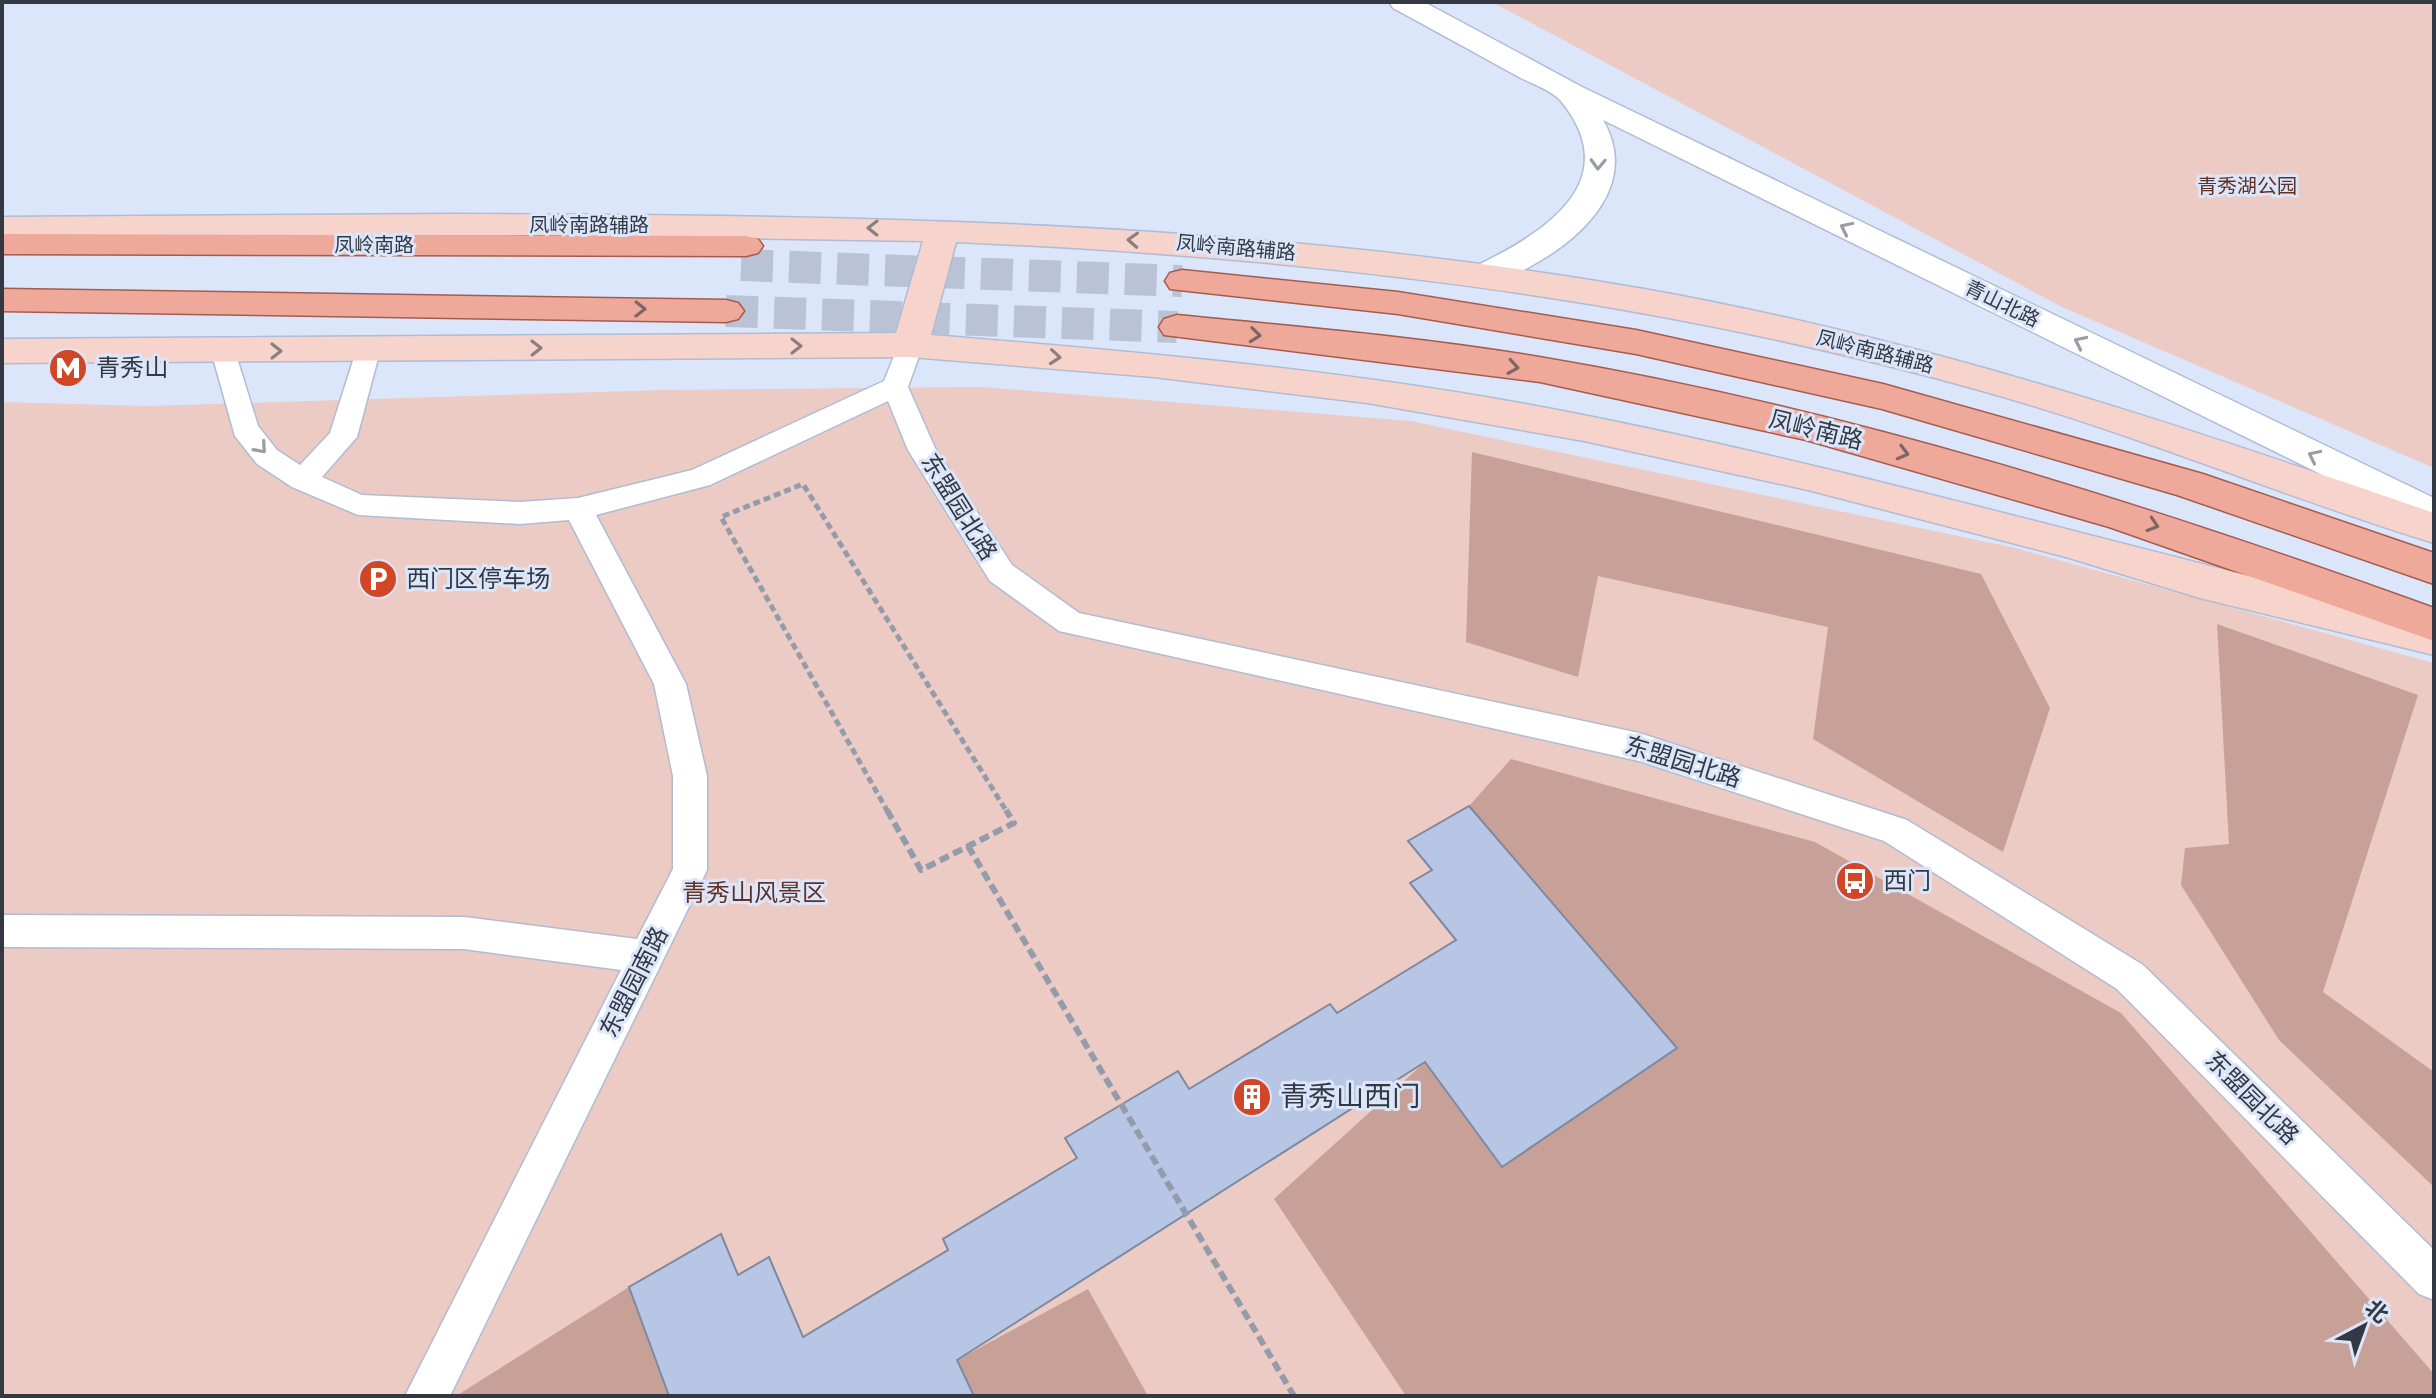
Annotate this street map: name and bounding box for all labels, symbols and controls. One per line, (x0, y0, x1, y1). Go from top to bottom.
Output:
one-way arrow (1589, 158, 1606, 171)
park label: 青秀湖公园 (2197, 173, 2297, 200)
street label: 凤岭南路辅路 (529, 212, 649, 239)
one-way arrow (866, 219, 879, 237)
one-way arrow (1840, 222, 1855, 238)
street label: 凤岭南路辅路 (1175, 229, 1297, 267)
one-way arrow (1126, 231, 1139, 248)
street label: 凤岭南路 (334, 232, 414, 259)
street label: 青山北路 (1960, 274, 2044, 334)
one-way arrow (634, 300, 647, 318)
street label: 凤岭南路辅路 (1814, 324, 1936, 380)
one-way arrow (1249, 326, 1262, 343)
one-way arrow (2074, 336, 2088, 352)
one-way arrow (790, 337, 803, 354)
one-way arrow (530, 339, 543, 356)
one-way arrow (270, 342, 283, 360)
metro station icon: 青秀山 (47, 347, 89, 389)
one-way arrow (1049, 348, 1062, 365)
place label: 青秀山 (96, 352, 168, 384)
one-way arrow (1506, 358, 1520, 375)
street label: 凤岭南路 (1766, 403, 1866, 457)
one-way arrow (251, 439, 265, 454)
one-way arrow (1896, 443, 1910, 460)
street label: 东盟园北路 (914, 448, 1004, 566)
one-way arrow (2307, 450, 2322, 466)
one-way arrow (2146, 516, 2159, 532)
parking icon: 西门区停车场 (357, 558, 399, 600)
place label: 西门区停车场 (406, 563, 550, 595)
street label: 东盟园北路 (1621, 729, 1745, 795)
bus stop icon: 西门 (1834, 860, 1876, 902)
place label: 西门 (1883, 865, 1931, 897)
park label: 青秀山风景区 (682, 877, 826, 909)
street label: 东盟园南路 (593, 921, 675, 1043)
street label: 东盟园北路 (2198, 1044, 2306, 1152)
building icon: 青秀山西门 (1231, 1076, 1273, 1118)
place label: 青秀山西门 (1280, 1078, 1420, 1116)
north arrow (2324, 1286, 2404, 1366)
text: 北 (2358, 1293, 2395, 1330)

